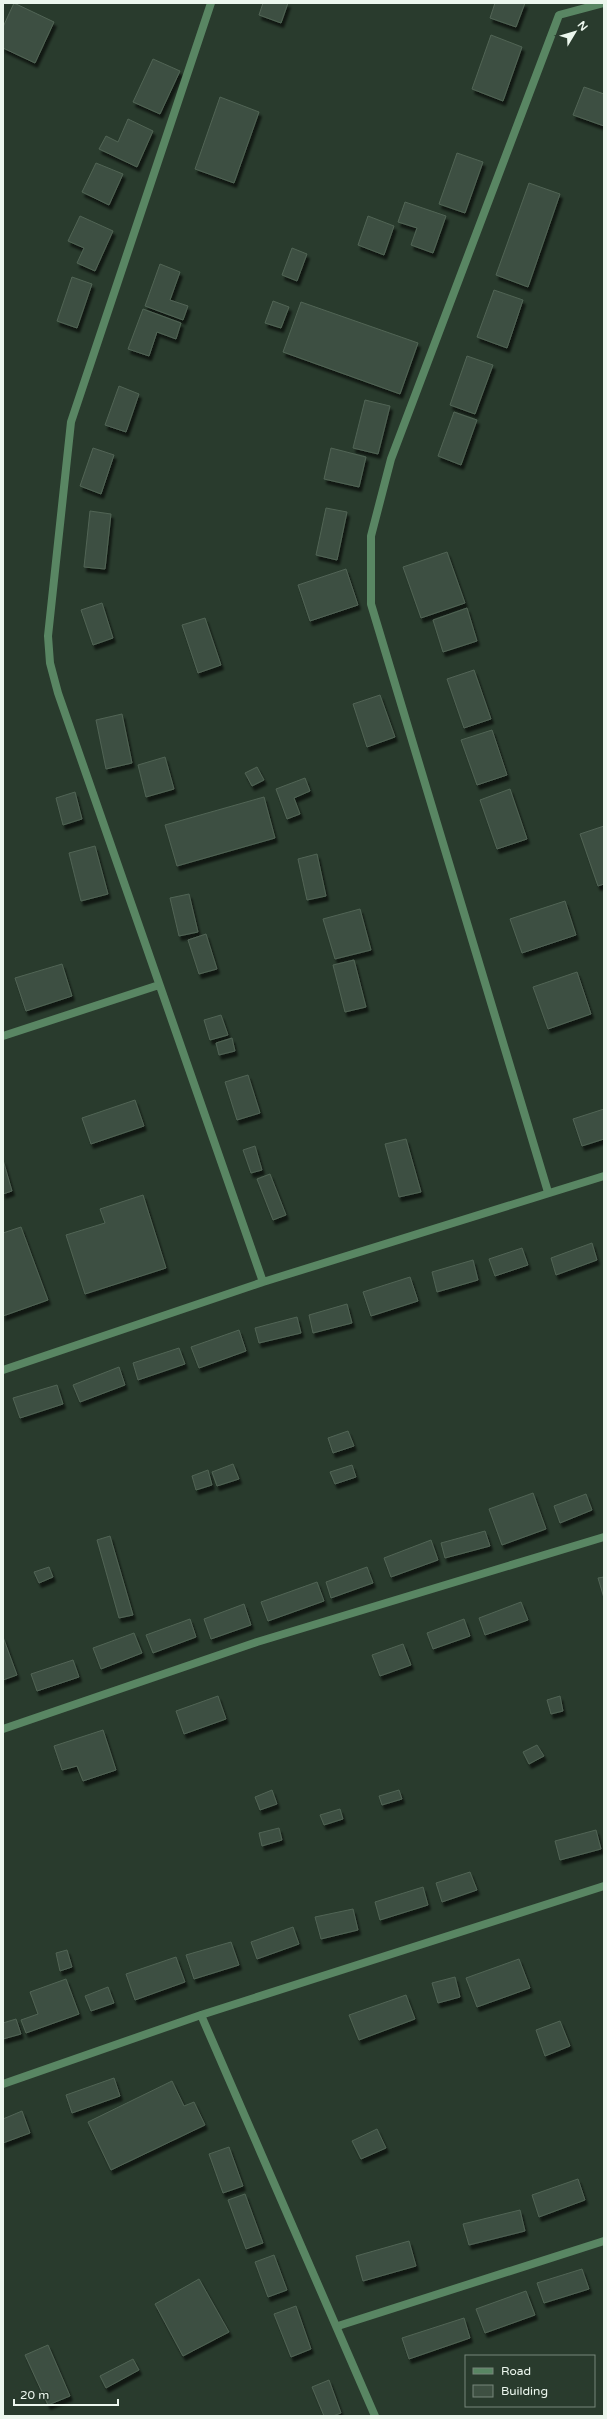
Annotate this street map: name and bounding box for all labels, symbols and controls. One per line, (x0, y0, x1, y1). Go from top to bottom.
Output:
north arrow (555, 12, 595, 52)
text: N (575, 19, 590, 34)
legend (465, 2355, 595, 2407)
text: Road (501, 2364, 531, 2378)
scale bar (14, 2381, 118, 2407)
text: Building (501, 2384, 548, 2398)
text: 20 m (20, 2388, 49, 2402)

